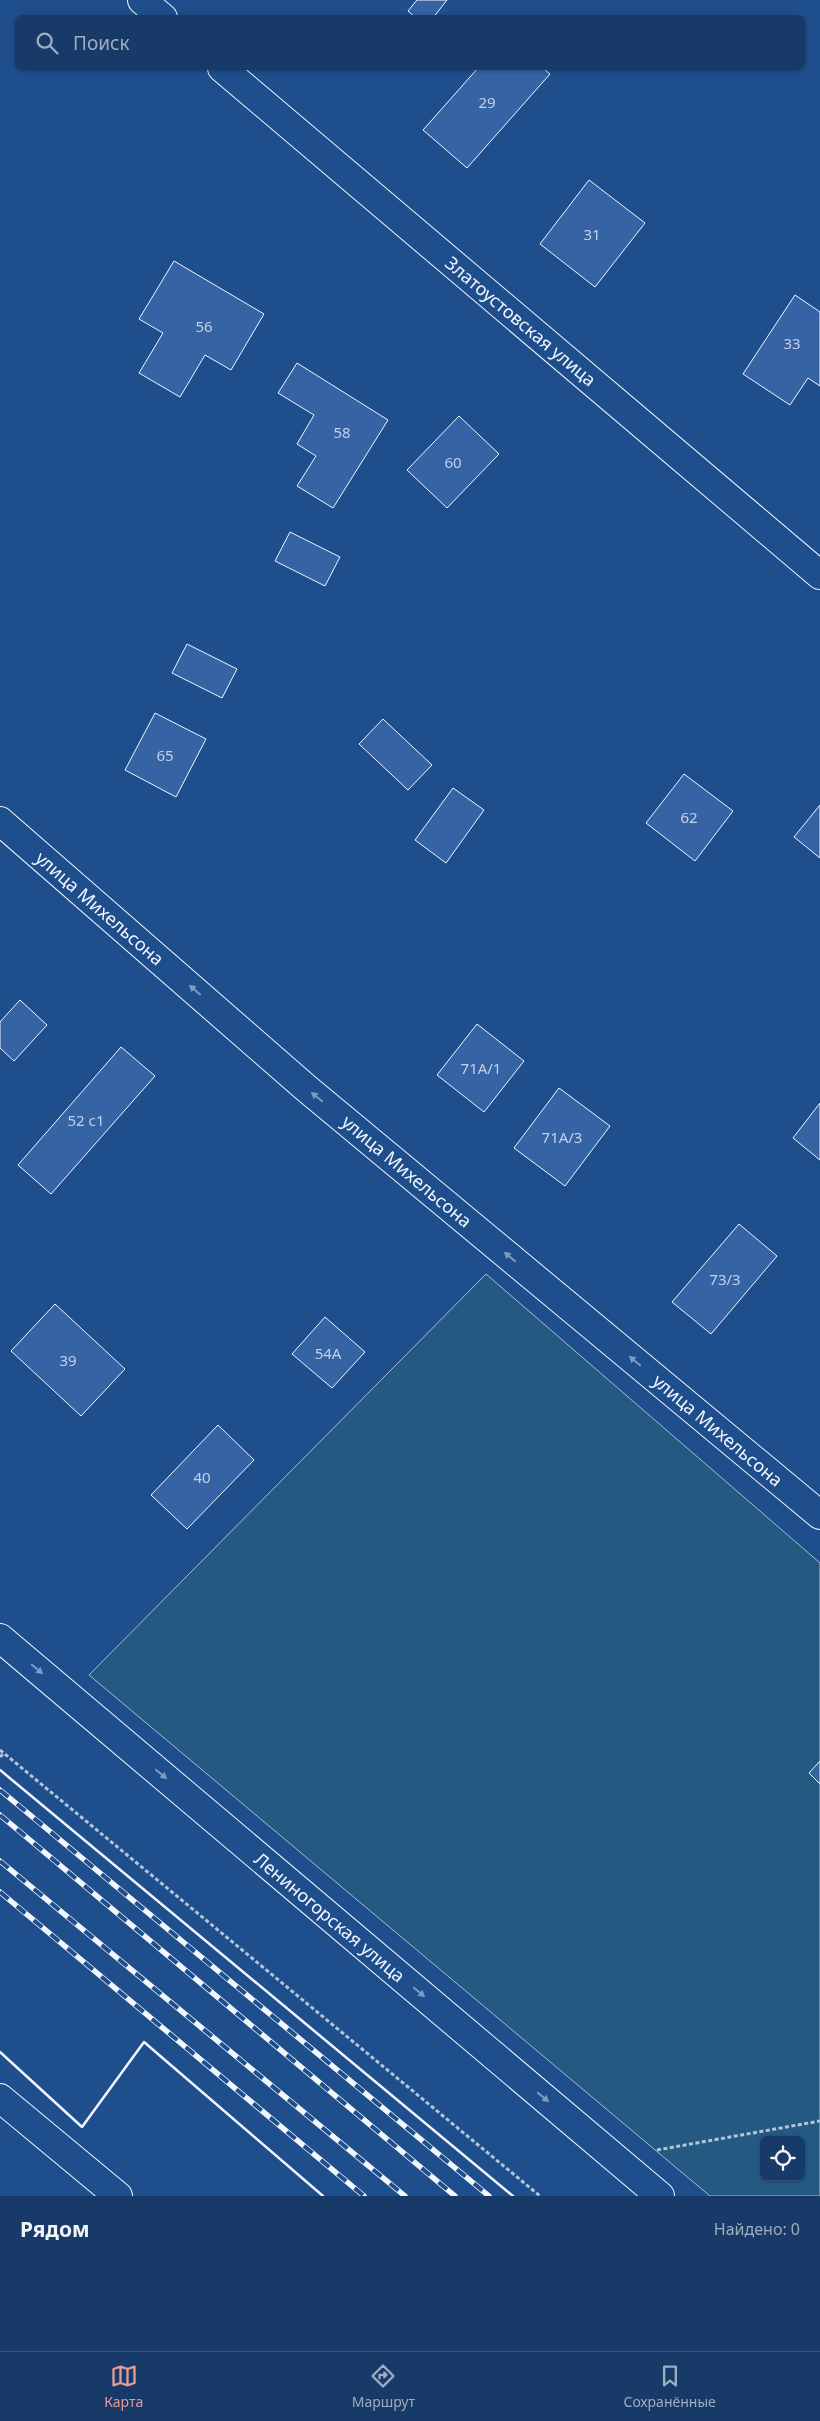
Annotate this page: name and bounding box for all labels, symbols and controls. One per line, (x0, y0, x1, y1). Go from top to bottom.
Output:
search box (15, 15, 805, 70)
icon: search (33, 29, 61, 57)
text: Поиск (73, 30, 129, 56)
house number: 29 (478, 92, 496, 112)
house number: 31 (583, 224, 601, 244)
street label: Златоустовская улица (441, 251, 601, 391)
house number: 56 (195, 316, 213, 336)
house number: 33 (783, 333, 801, 353)
house number: 58 (333, 422, 351, 442)
house number: 60 (444, 452, 462, 472)
house number: 65 (156, 745, 174, 765)
house number: 62 (680, 807, 698, 827)
street label: улица Михельсона (31, 846, 169, 970)
one-way arrow (188, 985, 201, 996)
house number: 71А/1 (461, 1058, 501, 1078)
one-way arrow (312, 1091, 324, 1103)
street label: улица Михельсона (337, 1109, 477, 1233)
house number: 52 с1 (67, 1110, 105, 1130)
house number: 71А/3 (542, 1127, 582, 1147)
one-way arrow (503, 1251, 516, 1262)
house number: 73/3 (709, 1269, 741, 1289)
house number: 54А (315, 1343, 342, 1363)
house number: 39 (59, 1350, 77, 1370)
one-way arrow (628, 1355, 641, 1366)
street label: улица Михельсона (648, 1368, 788, 1492)
house number: 40 (193, 1467, 211, 1487)
one-way arrow (31, 1664, 44, 1675)
one-way arrow (155, 1769, 168, 1780)
street label: Лениногорская улица (250, 1847, 410, 1987)
one-way arrow (412, 1987, 425, 1998)
one-way arrow (537, 2091, 549, 2102)
map controls (760, 2136, 805, 2181)
button: locate (760, 2136, 805, 2181)
text: Рядом (20, 2215, 90, 2243)
text: Найдено: 0 (714, 2218, 800, 2240)
tab: Карта (104, 2362, 143, 2411)
tab: Маршрут (352, 2362, 415, 2411)
tab: Сохранённые (623, 2362, 716, 2411)

